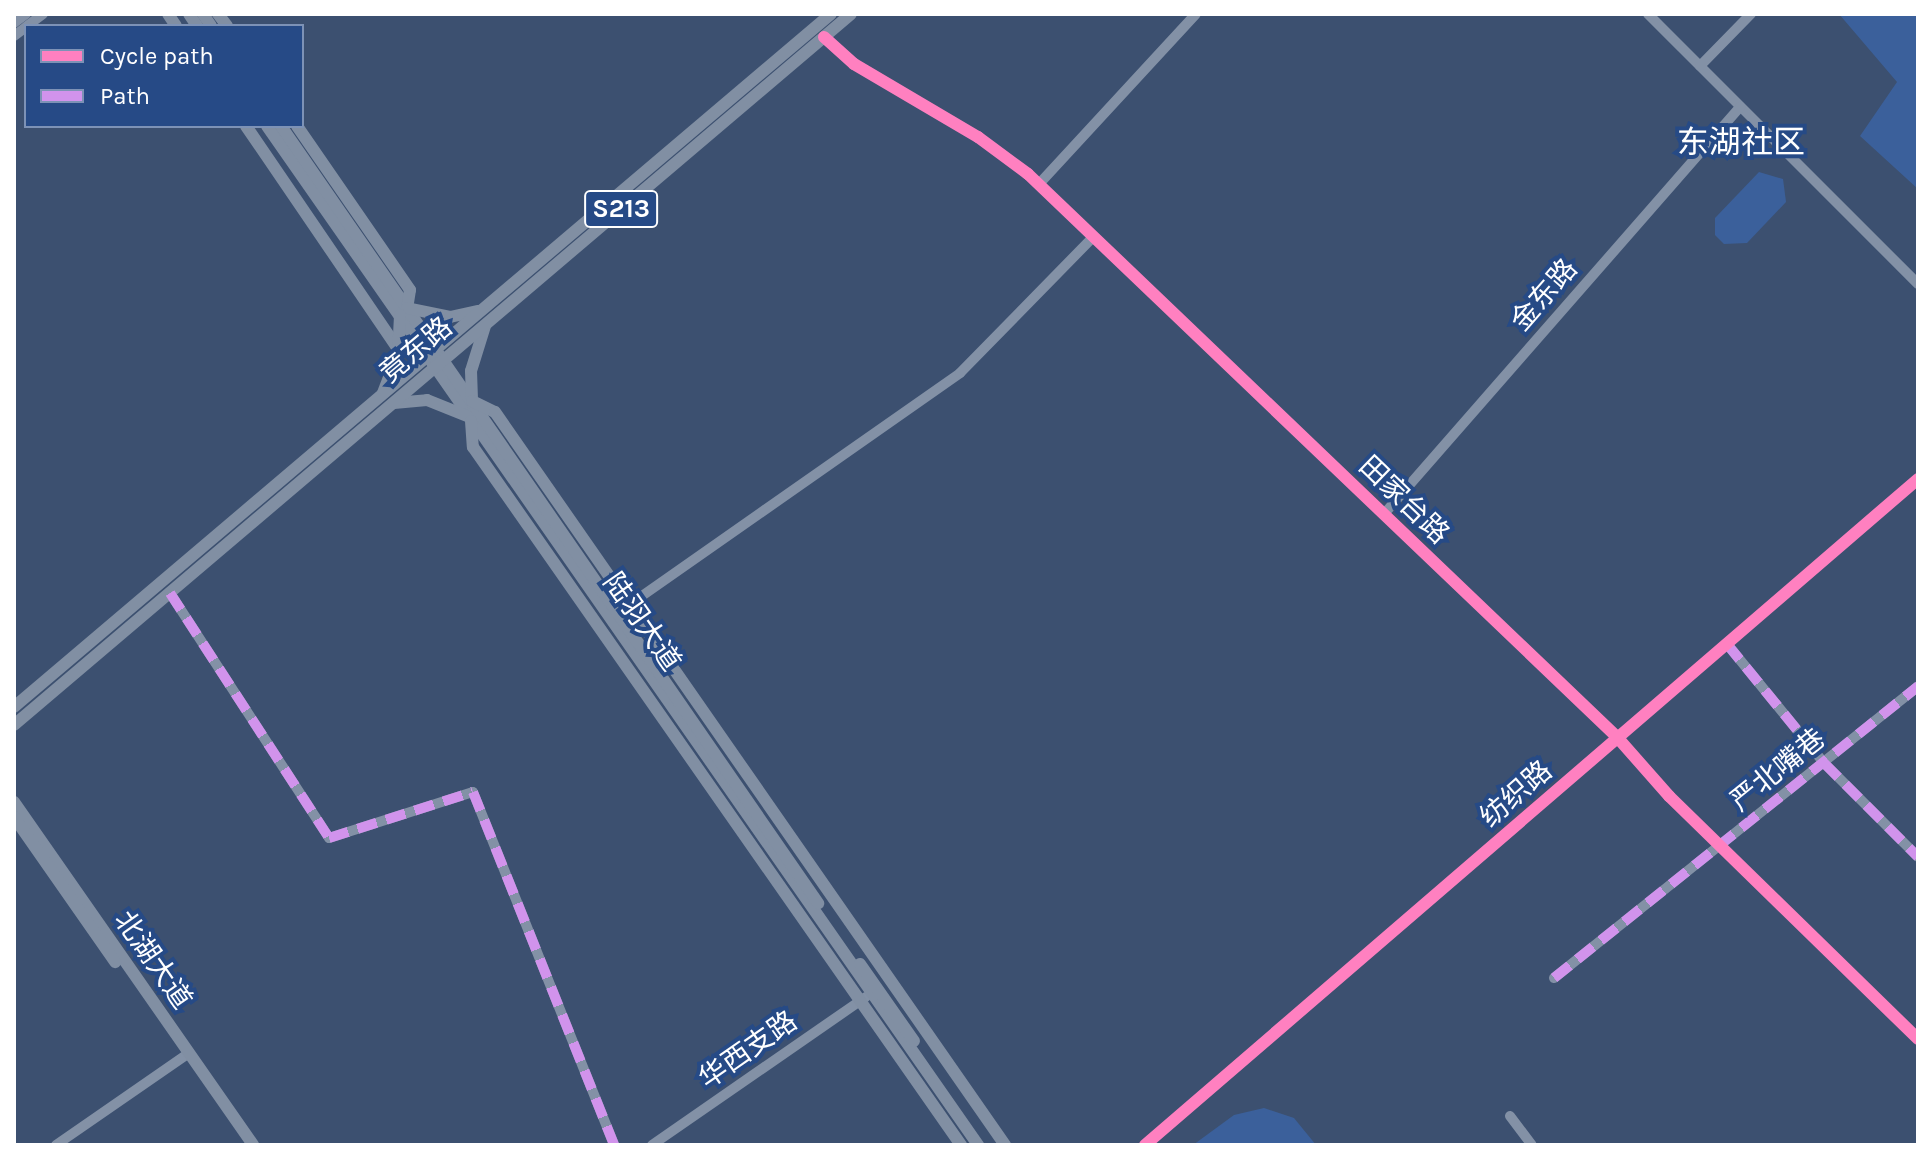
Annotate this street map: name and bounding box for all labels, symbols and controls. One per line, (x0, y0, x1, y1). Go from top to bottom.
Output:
legend (24, 24, 304, 128)
text: Cycle path (100, 42, 214, 70)
text: Path (100, 82, 150, 110)
district label: 东湖社区 (1677, 124, 1805, 162)
road number: S213 (583, 187, 659, 231)
street label: 金东路 (1504, 252, 1584, 338)
street label: 竟东路 (373, 310, 459, 390)
street label: 田家台路 (1352, 449, 1456, 551)
street label: 陆羽大道 (596, 566, 688, 678)
street label: 严北嘴巷 (1724, 722, 1832, 818)
street label: 纺织路 (1473, 754, 1559, 834)
street label: 北湖大道 (107, 904, 199, 1016)
street label: 华西支路 (692, 1004, 804, 1096)

